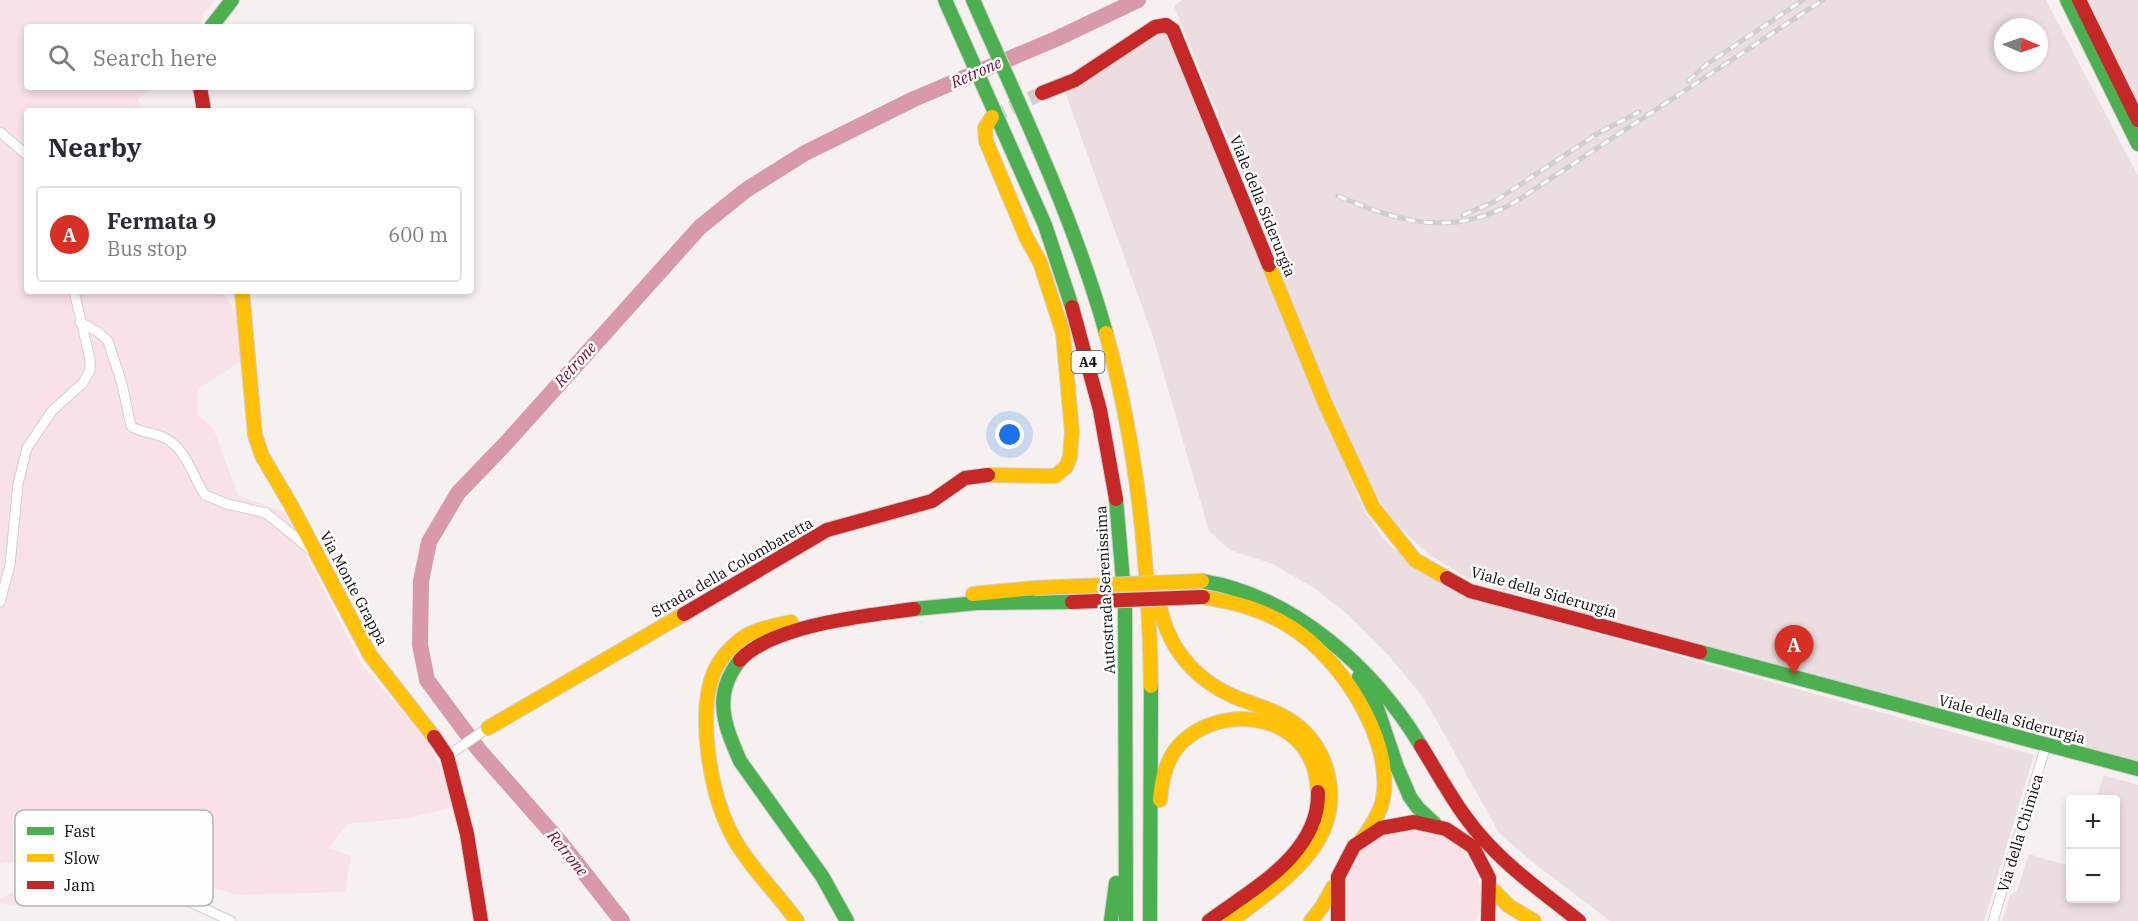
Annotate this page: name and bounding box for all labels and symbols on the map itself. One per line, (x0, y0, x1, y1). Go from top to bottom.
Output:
north arrow (1994, 18, 2048, 72)
water label: Retrone (947, 52, 1005, 92)
street label: Viale della Siderurgia (1226, 132, 1300, 280)
water label: Retrone (549, 337, 600, 391)
road number: A4 (1072, 351, 1104, 373)
your location (995, 420, 1024, 449)
street label: Autostrada Serenissima (1091, 505, 1119, 675)
street label: Strada della Colombaretta (648, 513, 816, 621)
street label: Via Monte Grappa (316, 528, 392, 648)
street label: Viale della Siderurgia (1469, 562, 1619, 622)
pin: A (1774, 626, 1814, 675)
street label: Viale della Siderurgia (1937, 690, 2087, 748)
street label: Via della Chimica (1993, 772, 2047, 894)
legend (15, 810, 213, 906)
text: Fast (64, 821, 96, 841)
water label: Retrone (543, 825, 593, 880)
text: Slow (64, 848, 100, 868)
text: Jam (64, 875, 95, 895)

